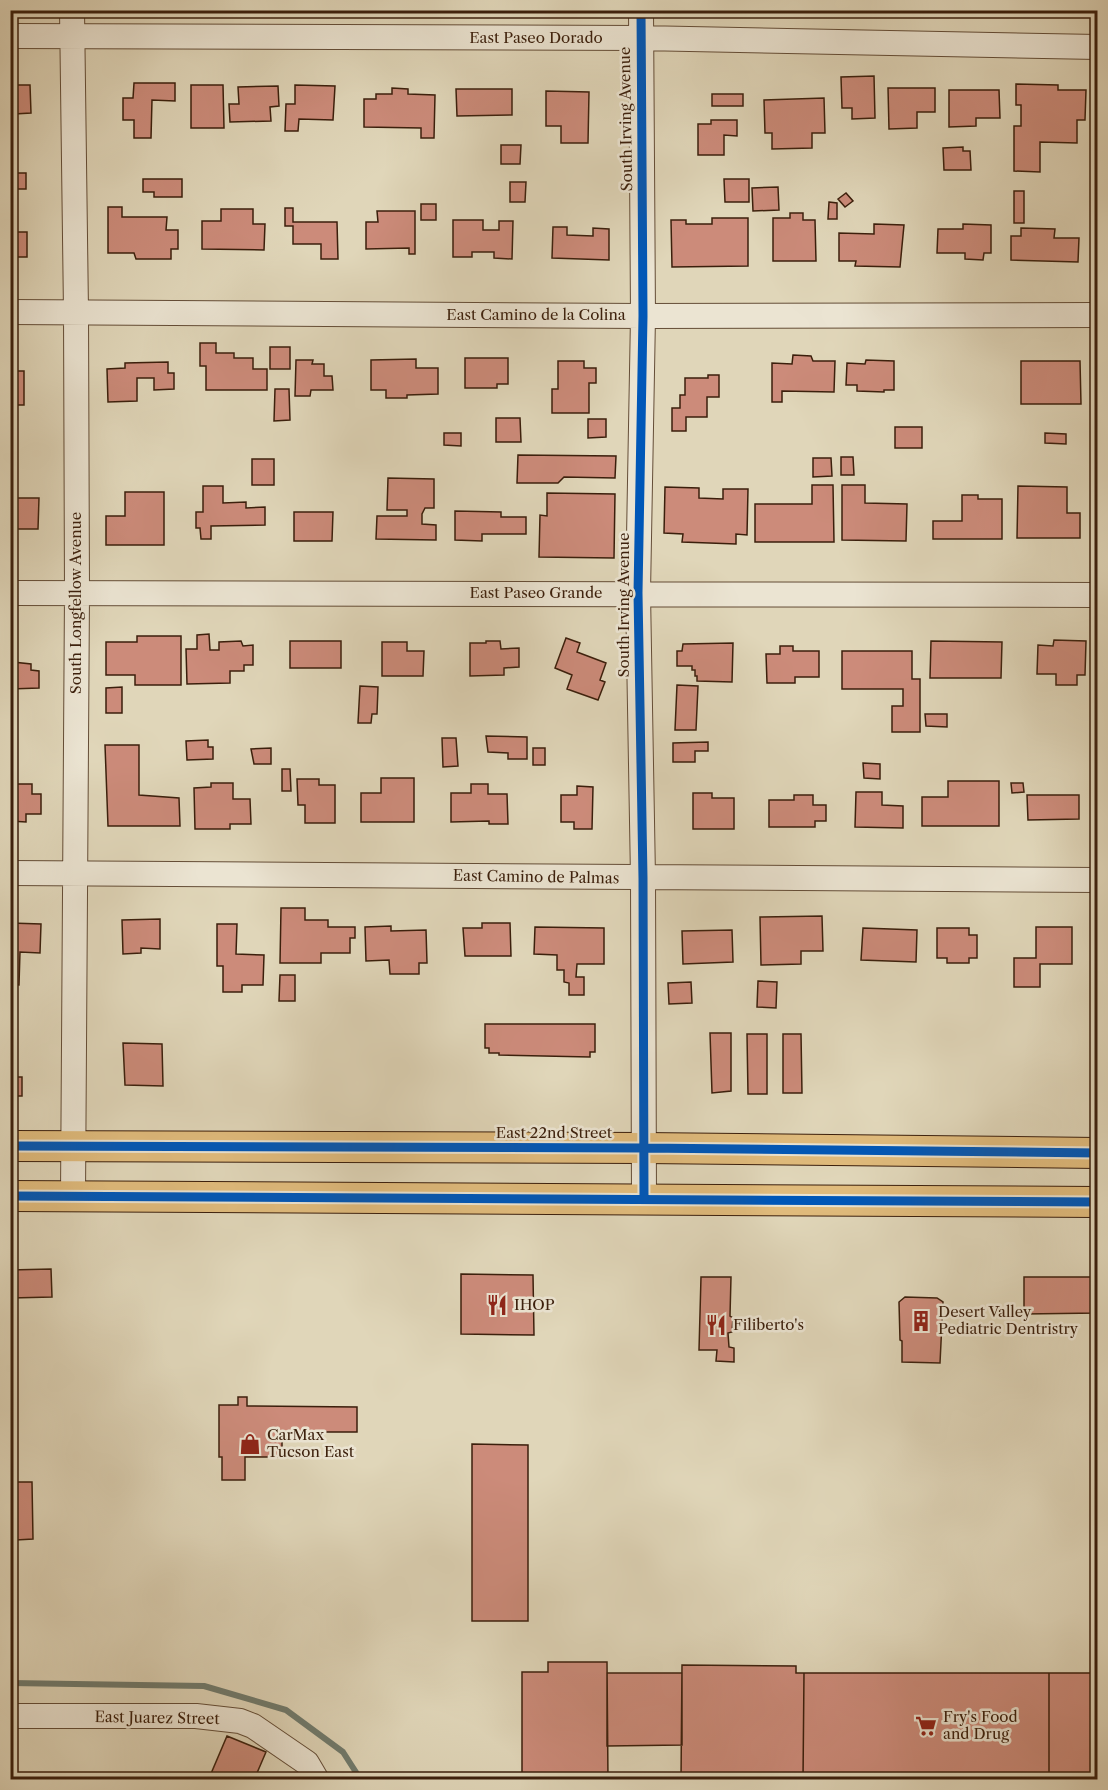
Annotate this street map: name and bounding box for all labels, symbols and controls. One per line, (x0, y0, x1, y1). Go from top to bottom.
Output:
street label: East Paseo Dorado (469, 28, 603, 47)
street label: South Irving Avenue (615, 46, 636, 192)
street label: East Camino de la Colina (446, 305, 626, 324)
street label: South Longfellow Avenue (66, 512, 85, 694)
street label: South Irving Avenue (614, 533, 633, 677)
street label: East Paseo Grande (470, 583, 602, 602)
street label: East Camino de Palmas (453, 866, 619, 887)
street label: East 22nd Street (496, 1123, 613, 1142)
restaurant icon: IHOP (485, 1293, 509, 1317)
place label: IHOP (514, 1295, 555, 1314)
place label: Desert Valley Pediatric Dentristry (938, 1302, 1079, 1338)
building icon: Desert Valley Pediatric Dentristry (909, 1309, 933, 1333)
restaurant icon: Filiberto's (704, 1313, 728, 1337)
place label: Filiberto's (733, 1315, 804, 1334)
place label: CarMax Tucson East (267, 1425, 355, 1461)
shop icon: CarMax Tucson East (238, 1432, 262, 1456)
street label: East Juarez Street (94, 1707, 220, 1728)
place label: Fry's Food and Drug (943, 1707, 1018, 1743)
supermarket icon: Fry's Food and Drug (914, 1714, 938, 1738)

